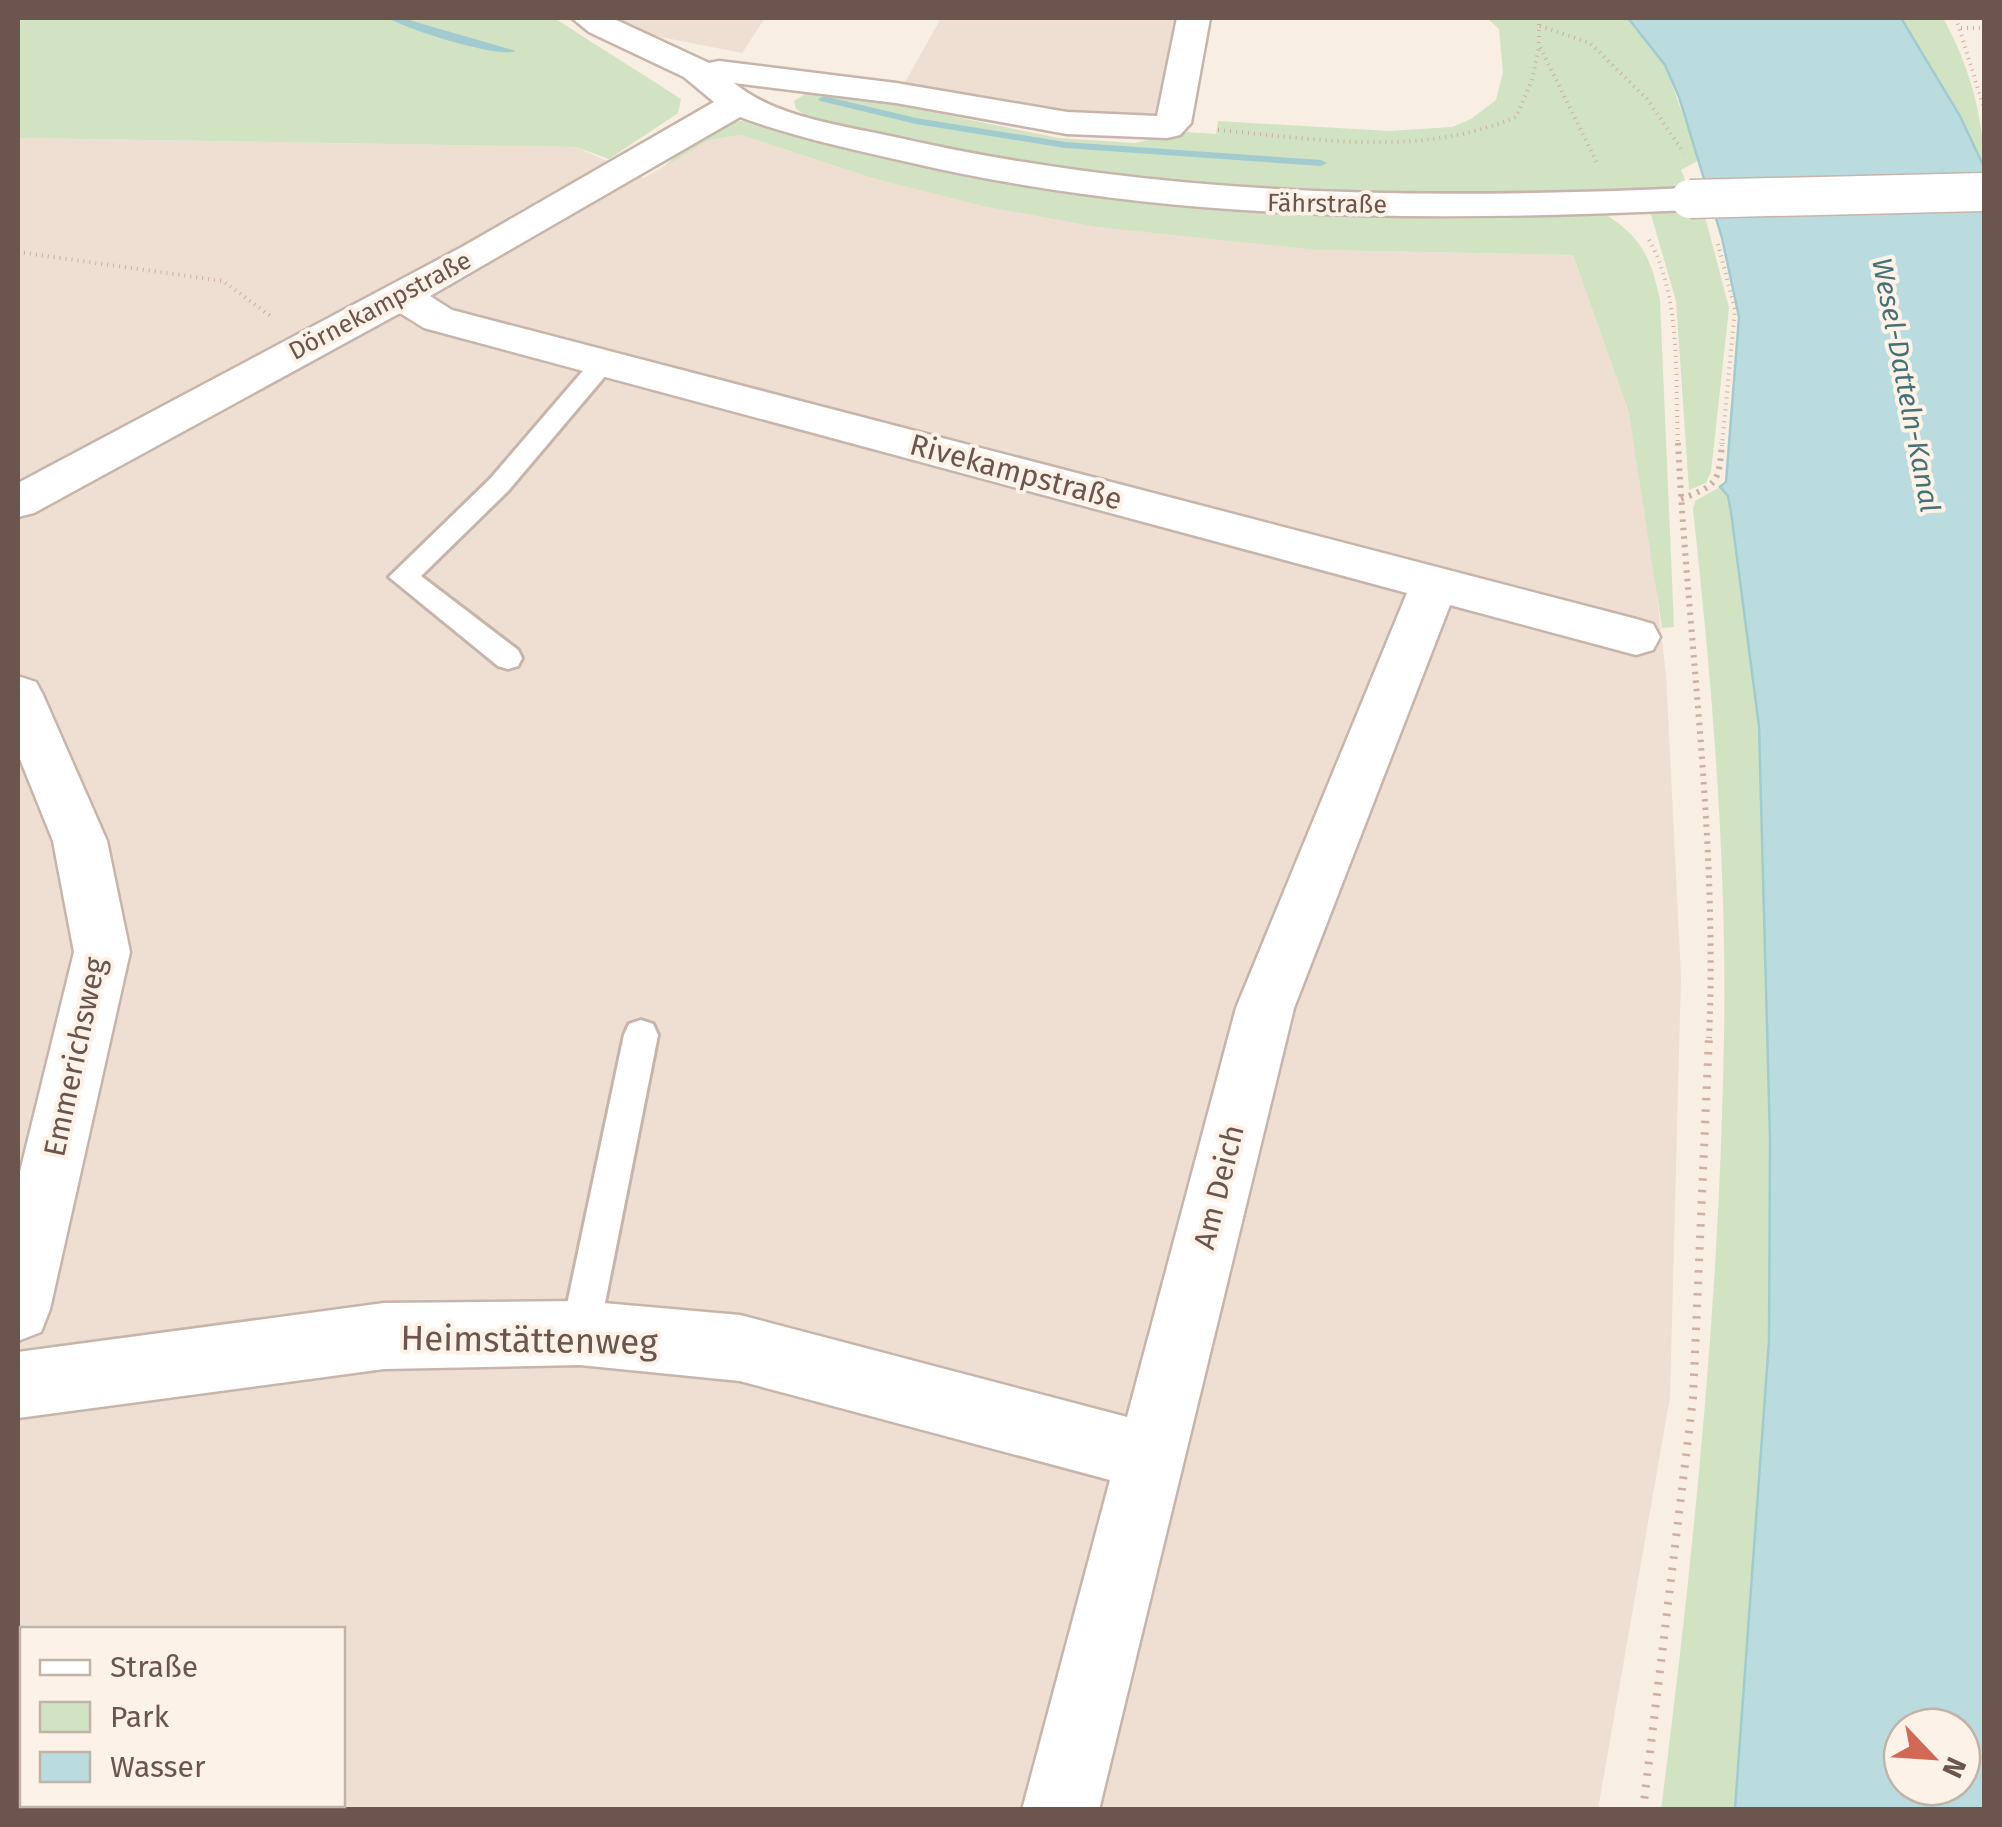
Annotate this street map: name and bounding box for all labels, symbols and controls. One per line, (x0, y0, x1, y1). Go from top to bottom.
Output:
street label: Fährstraße (1267, 188, 1387, 220)
street label: Dörnekampstraße (284, 245, 476, 367)
water label: Wesel-Datteln-Kanal (1865, 255, 1947, 515)
street label: Rivekampstraße (906, 426, 1126, 518)
street label: Emmerichsweg (36, 954, 114, 1160)
street label: Am Deich (1186, 1121, 1252, 1253)
street label: Heimstättenweg (400, 1317, 659, 1363)
legend (20, 1627, 345, 1807)
text: Straße (110, 1649, 198, 1685)
text: Park (110, 1699, 170, 1735)
north arrow (1882, 1707, 1982, 1807)
text: Wasser (110, 1749, 206, 1785)
text: N (1935, 1752, 1973, 1783)

